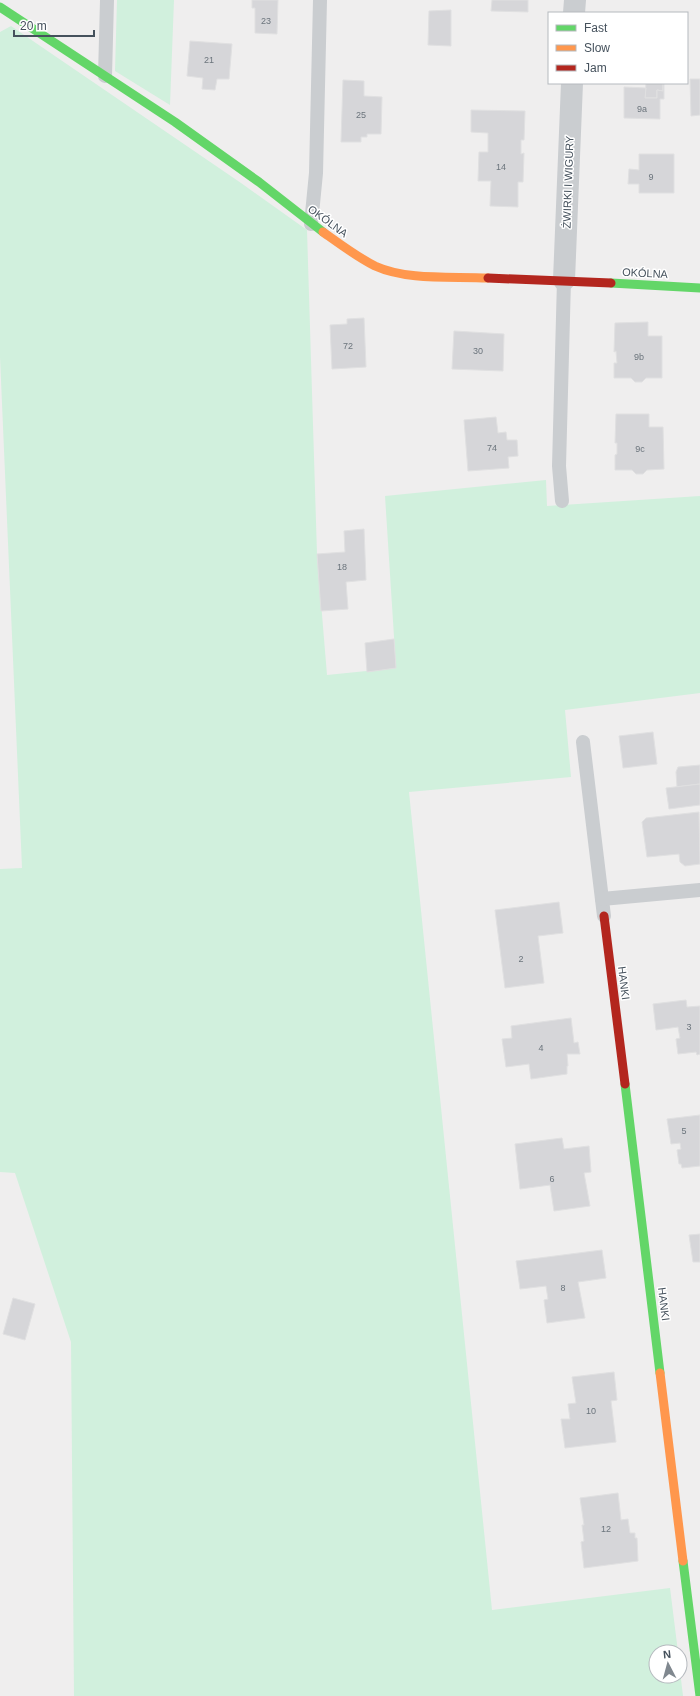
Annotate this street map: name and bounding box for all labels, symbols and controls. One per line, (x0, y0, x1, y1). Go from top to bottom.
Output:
scale bar (14, 12, 94, 38)
legend (548, 12, 688, 84)
house number: 23 (261, 16, 271, 26)
text: 20 m (20, 19, 47, 33)
text: Fast (584, 21, 608, 35)
text: Slow (584, 41, 610, 55)
house number: 21 (204, 55, 214, 65)
text: Jam (584, 61, 607, 75)
house number: 9a (637, 104, 647, 114)
house number: 25 (356, 110, 366, 120)
street label: ŻWIRKI I WIGURY (560, 135, 576, 229)
house number: 14 (496, 162, 506, 172)
house number: 9 (648, 172, 654, 182)
street label: OKÓLNA (306, 203, 351, 240)
street label: OKÓLNA (622, 266, 669, 280)
house number: 72 (343, 341, 353, 351)
house number: 30 (473, 346, 483, 356)
house number: 9b (634, 352, 644, 362)
house number: 74 (487, 443, 497, 453)
house number: 9c (635, 444, 645, 454)
house number: 18 (337, 562, 347, 572)
house number: 2 (518, 954, 524, 964)
street label: HANKI (616, 966, 632, 1000)
house number: 3 (686, 1022, 692, 1032)
house number: 4 (538, 1043, 544, 1053)
house number: 5 (681, 1126, 687, 1136)
house number: 6 (549, 1174, 555, 1184)
house number: 8 (560, 1283, 566, 1293)
street label: HANKI (656, 1287, 672, 1321)
house number: 10 (586, 1406, 596, 1416)
house number: 12 (601, 1524, 611, 1534)
north arrow (648, 1644, 688, 1684)
text: N (662, 1648, 672, 1660)

